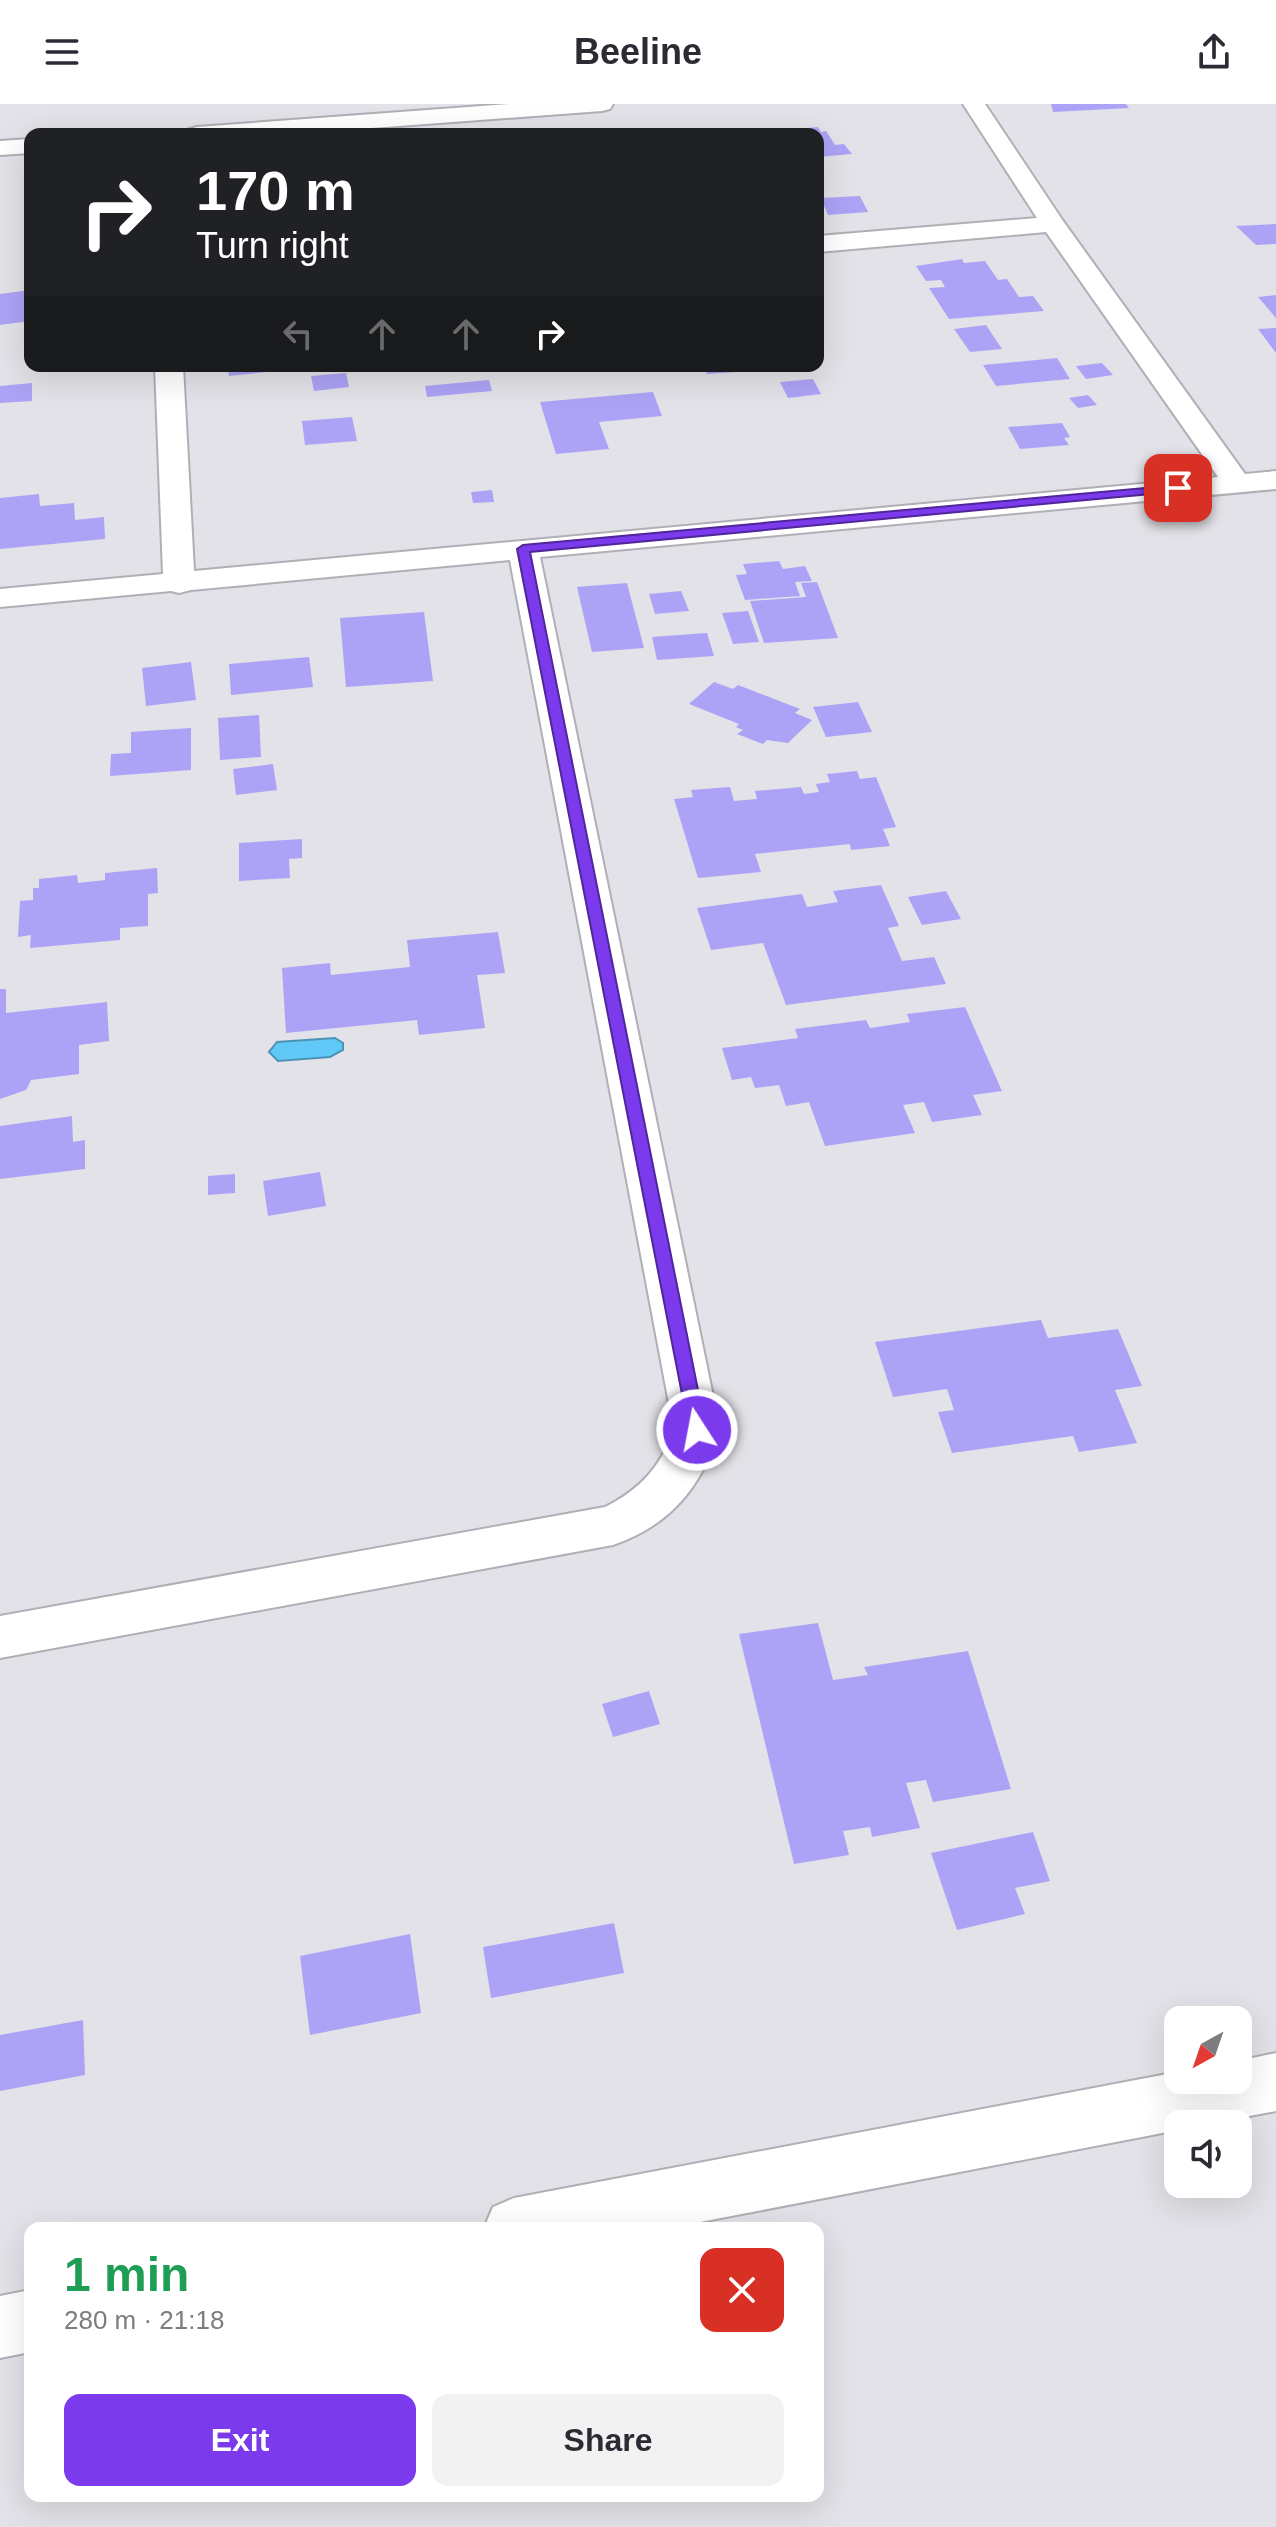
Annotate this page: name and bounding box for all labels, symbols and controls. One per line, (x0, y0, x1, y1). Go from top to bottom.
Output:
icon: menu (40, 30, 84, 74)
icon: share (1192, 30, 1236, 74)
text: Beeline (574, 31, 702, 72)
text: 170 m (196, 159, 355, 222)
icon: right (64, 160, 168, 264)
text: Turn right (196, 225, 349, 266)
icon: left (276, 312, 320, 356)
icon: ahead (360, 312, 404, 356)
icon: ahead (444, 312, 488, 356)
icon: right (528, 312, 572, 356)
pin (1144, 454, 1212, 522)
icon: arrive (1156, 466, 1200, 510)
position arrow (655, 1388, 739, 1472)
north arrow (1164, 2006, 1252, 2094)
map controls (1164, 2006, 1252, 2198)
button: sound (1164, 2110, 1252, 2198)
text: 1 min (64, 2248, 189, 2301)
button: close (700, 2248, 784, 2332)
text: 280 m · 21:18 (64, 2305, 224, 2335)
button: Exit (64, 2394, 416, 2486)
button: Share (432, 2394, 784, 2486)

